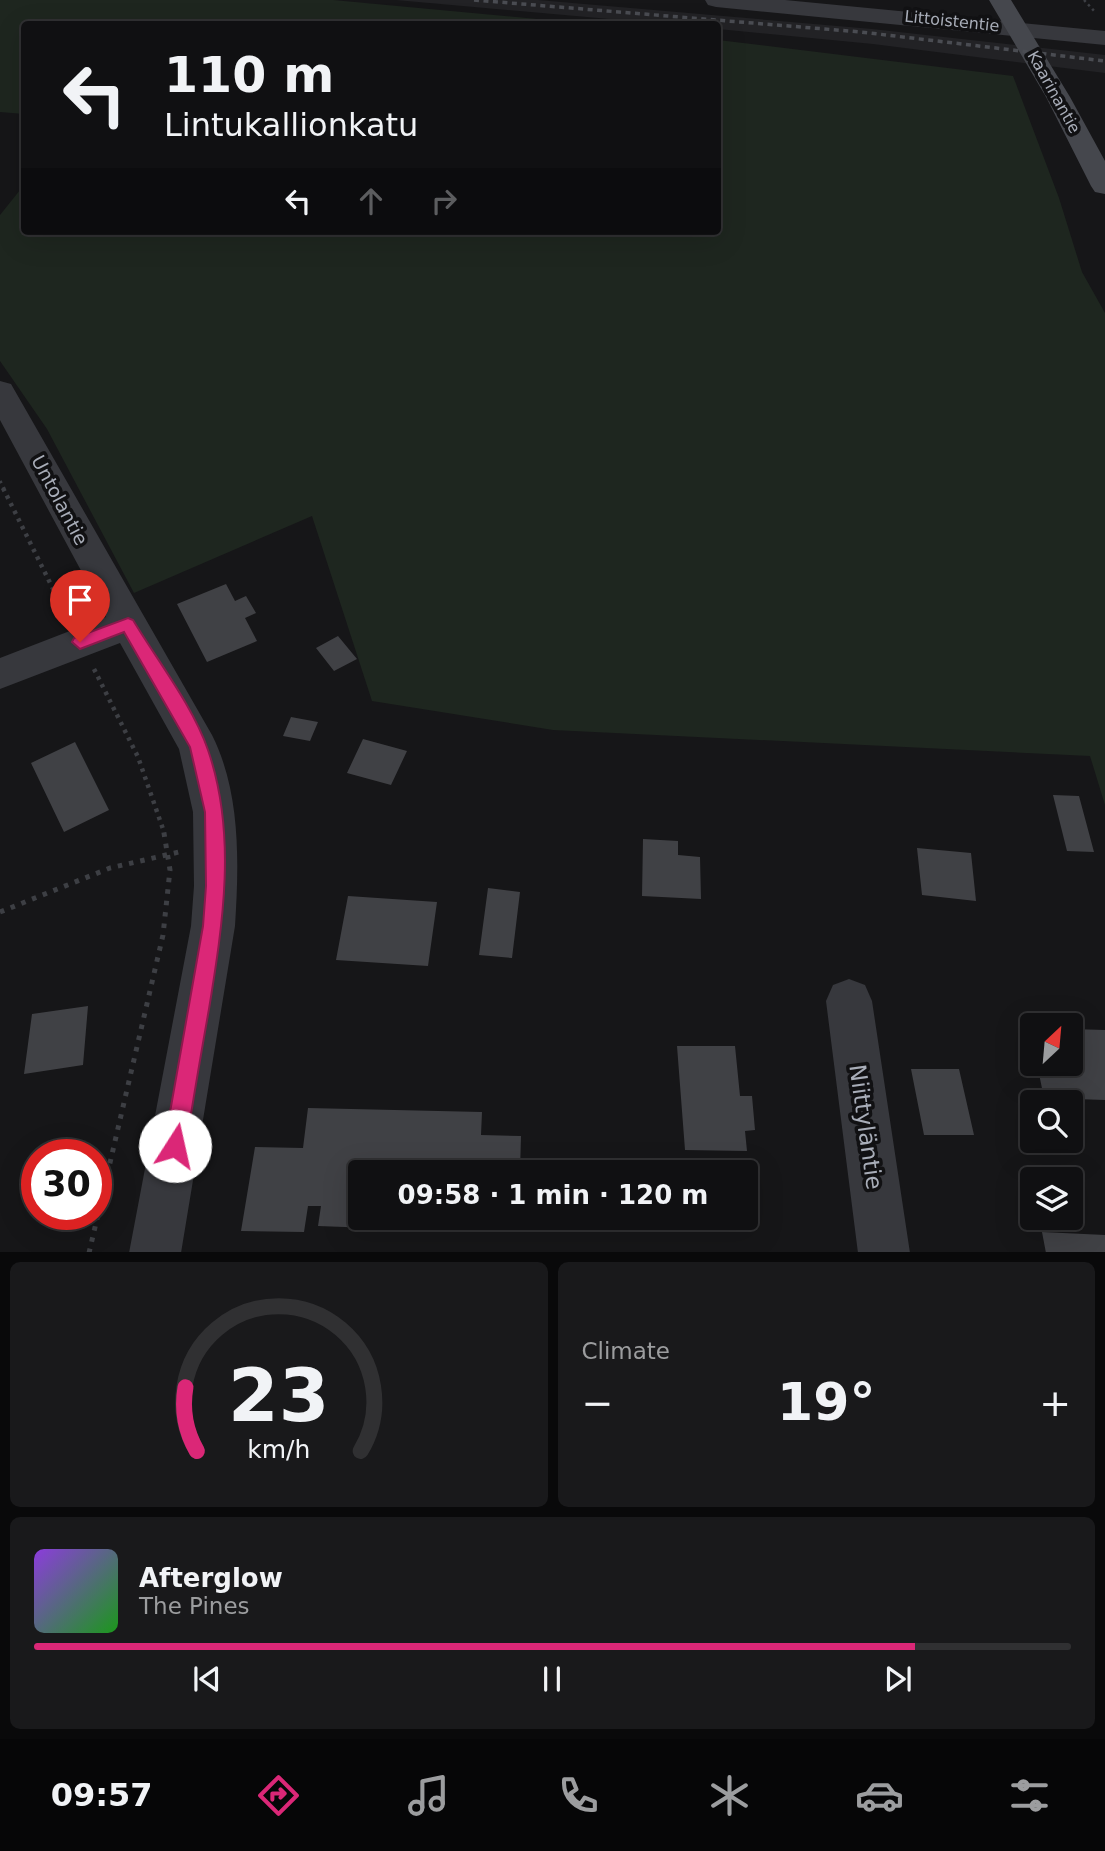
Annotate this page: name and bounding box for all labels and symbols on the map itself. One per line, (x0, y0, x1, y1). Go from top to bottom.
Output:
street label: Littoistentie (904, 7, 1000, 35)
street label: Kaarinantie (1024, 47, 1084, 137)
street label: Untolantie (27, 451, 93, 549)
pin (50, 570, 110, 642)
north arrow (1020, 1013, 1083, 1076)
street label: Niittyläntie (844, 1063, 888, 1191)
position arrow (138, 1109, 212, 1183)
speed limit sign: 30 (21, 1139, 112, 1230)

